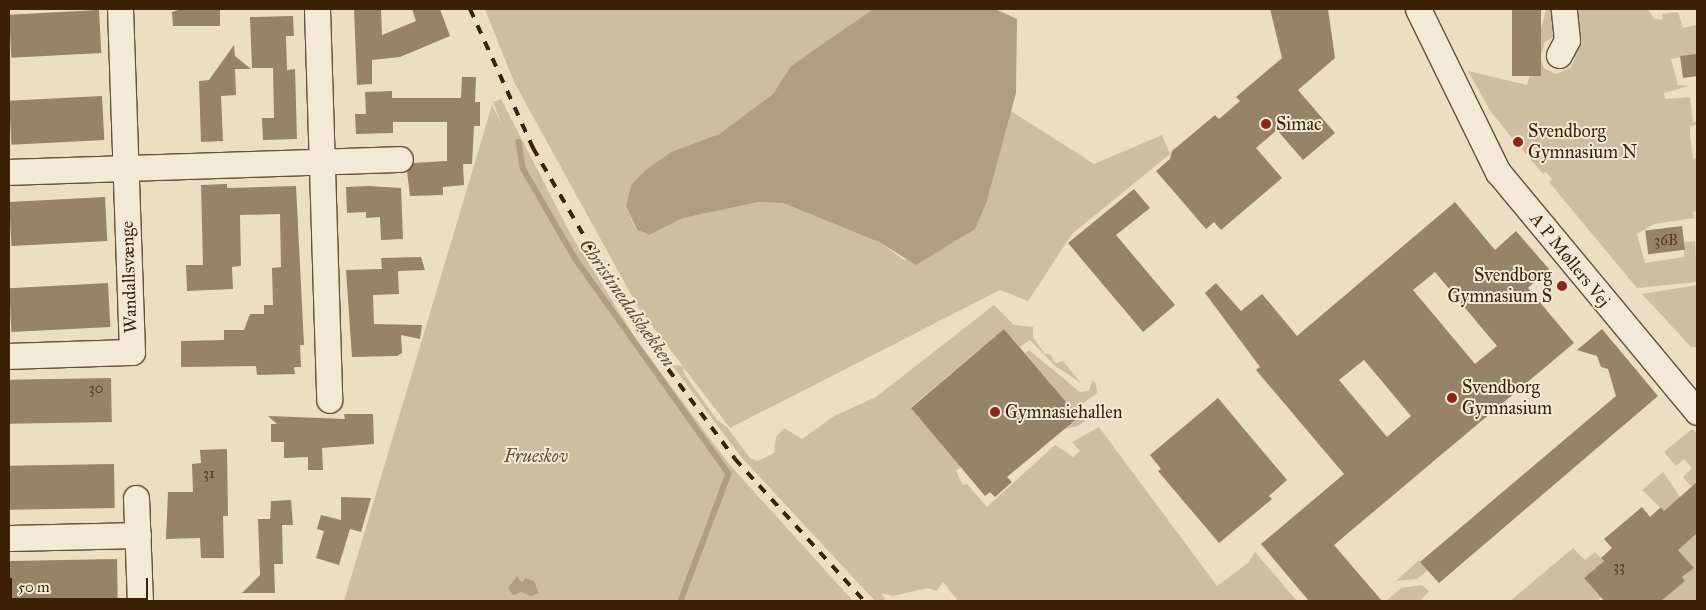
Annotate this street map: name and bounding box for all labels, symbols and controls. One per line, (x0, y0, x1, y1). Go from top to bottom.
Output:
place label: Simac (1276, 113, 1322, 135)
marker: Simac (1260, 118, 1272, 130)
place label: Svendborg Gymnasium N (1528, 121, 1637, 163)
marker: Svendborg Gymnasium N (1512, 136, 1524, 148)
street label: A P Møllers Vej (1525, 208, 1615, 312)
street label: Wandallsvænge (116, 220, 142, 334)
house number: 36B (1654, 232, 1678, 250)
water label: Christinedalsbækken (574, 234, 680, 372)
place label: Svendborg Gymnasium S (1448, 265, 1552, 308)
marker: Svendborg Gymnasium S (1556, 280, 1568, 292)
place label: Svendborg Gymnasium (1462, 377, 1552, 419)
house number: 30 (89, 380, 103, 398)
marker: Svendborg Gymnasium (1446, 392, 1458, 404)
place label: Gymnasiehallen (1005, 401, 1122, 423)
marker: Gymnasiehallen (989, 406, 1001, 418)
park label: Frueskov (504, 445, 568, 467)
house number: 31 (203, 465, 215, 483)
house number: 33 (1613, 558, 1625, 576)
scale bar (12, 568, 150, 600)
text: 50 m (18, 578, 50, 596)

